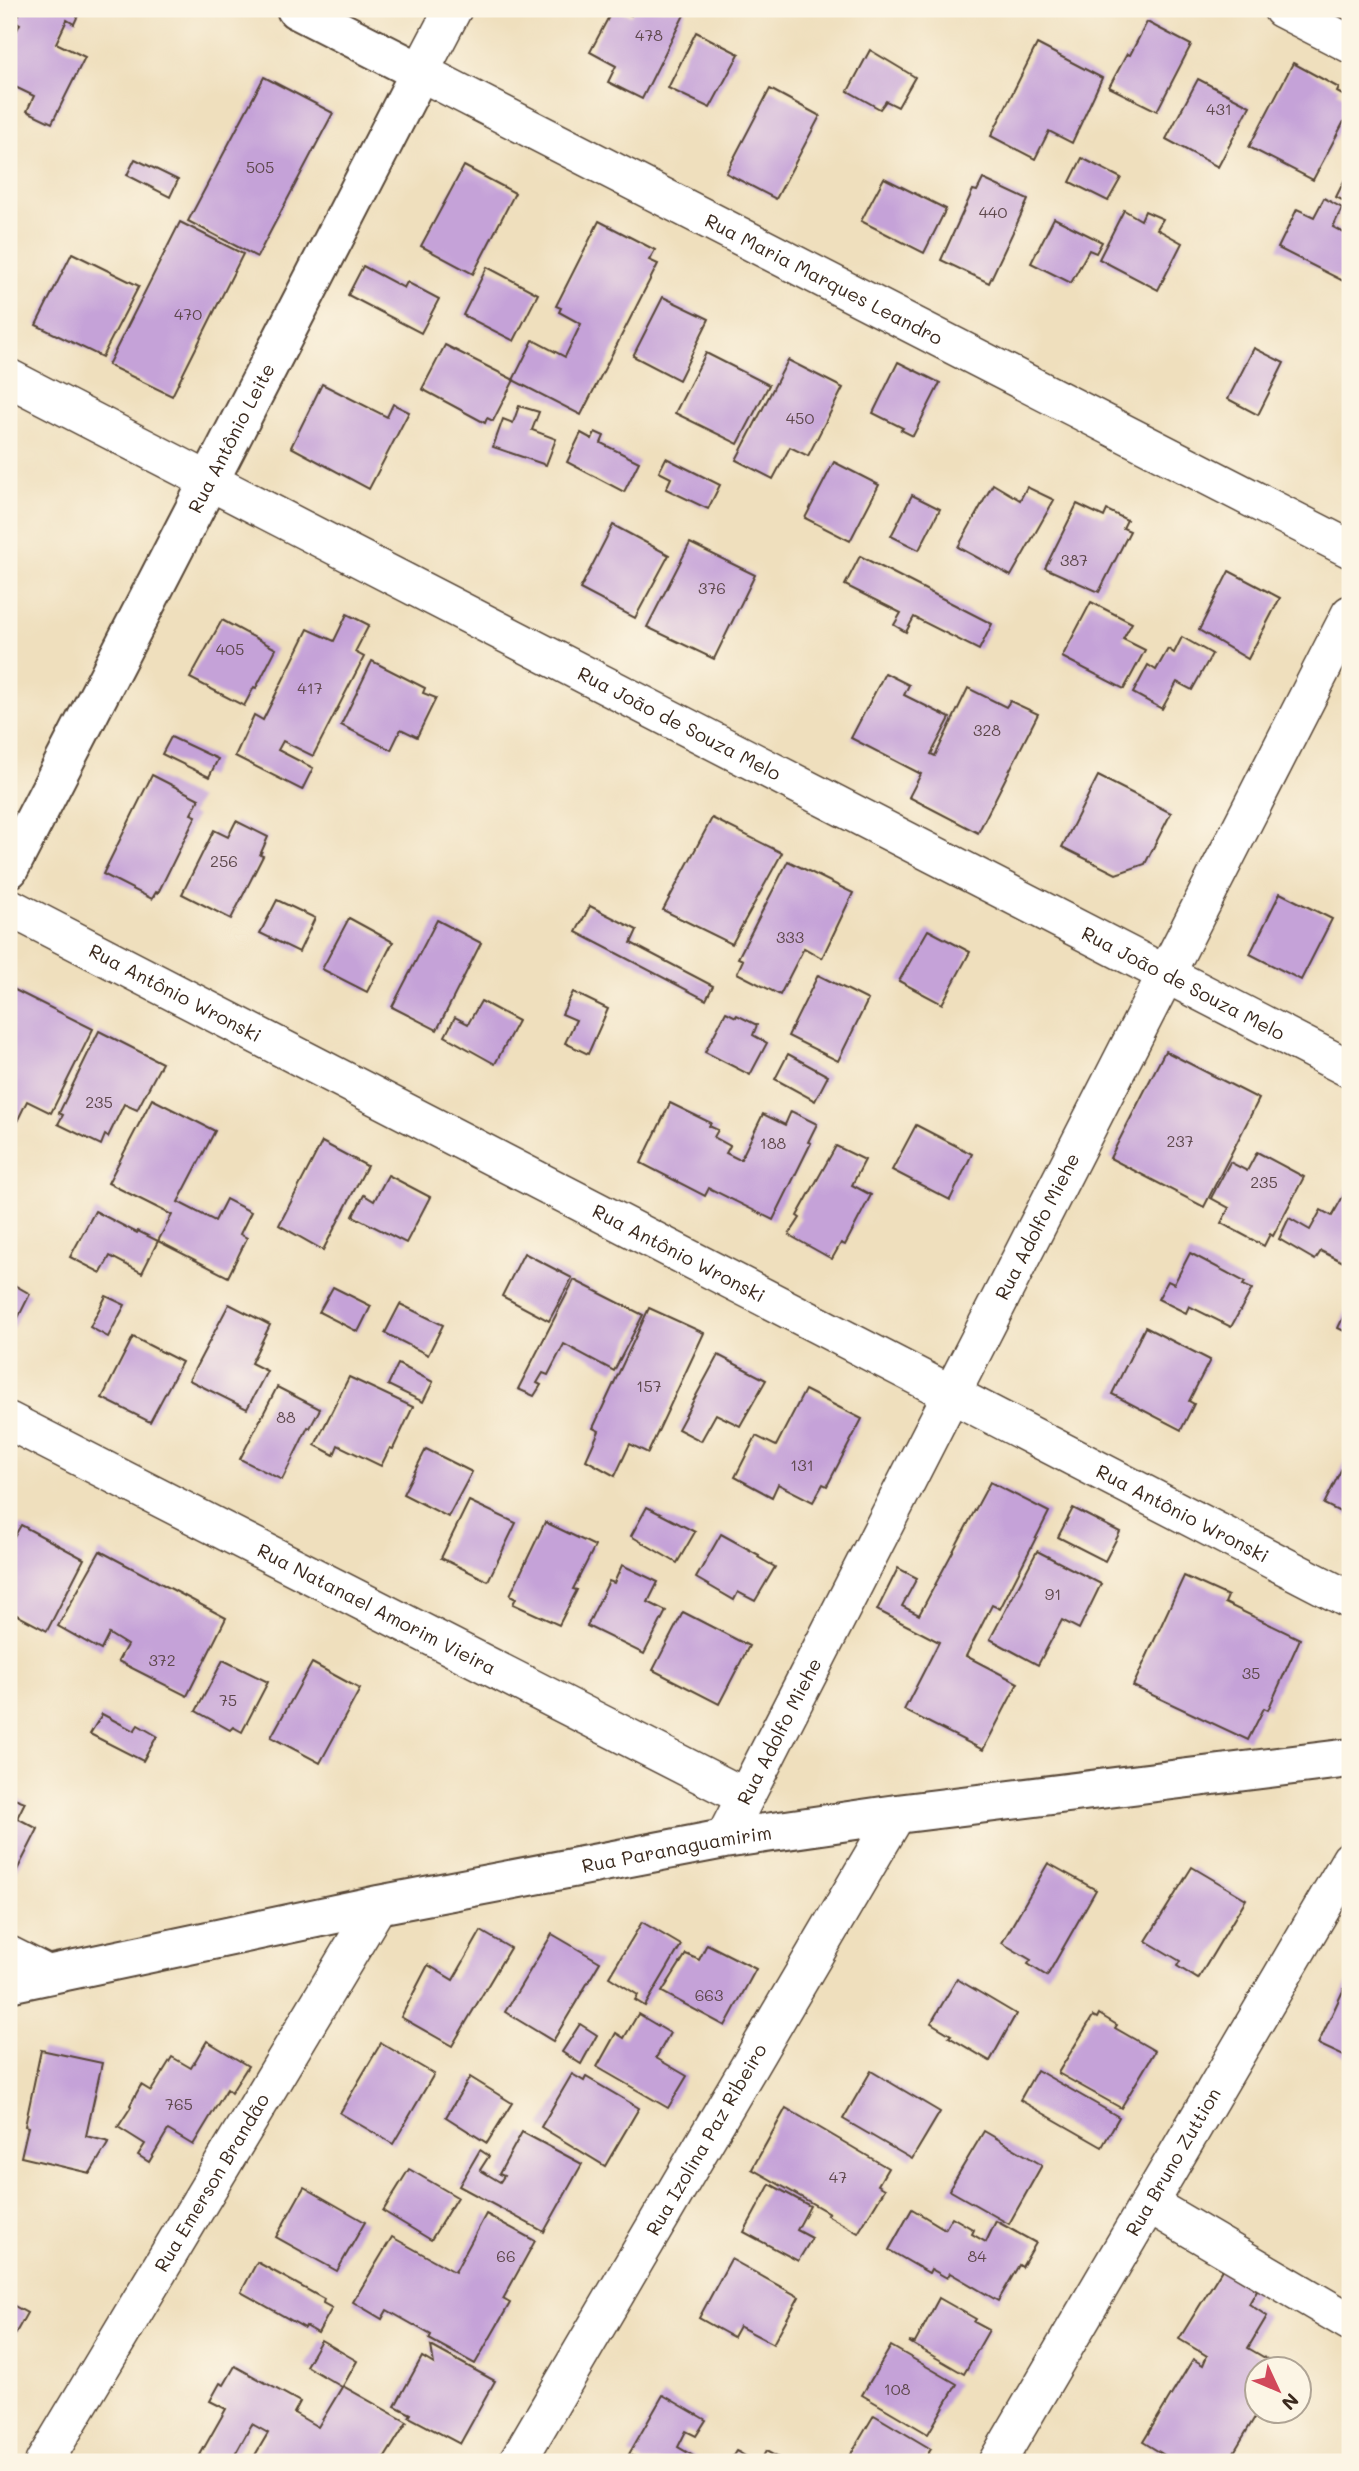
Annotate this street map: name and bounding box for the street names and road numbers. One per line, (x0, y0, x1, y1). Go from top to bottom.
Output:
street label: Rua Maria Marques Leandro (701, 207, 947, 350)
street label: Rua Antônio Leite (182, 359, 280, 517)
street label: Rua João de Souza Melo (574, 660, 785, 786)
street label: Rua João de Souza Melo (1078, 920, 1289, 1045)
street label: Rua Antônio Wronski (85, 938, 266, 1047)
street label: Rua Adolfo Miehe (989, 1148, 1085, 1304)
street label: Rua Antônio Wronski (589, 1198, 770, 1308)
street label: Rua Antônio Wronski (1092, 1458, 1273, 1568)
street label: Rua Natanael Amorim Vieira (253, 1537, 501, 1680)
street label: Rua Adolfo Miehe (731, 1653, 827, 1809)
street label: Rua Paranaguamirim (579, 1819, 773, 1878)
street label: Rua Izolina Paz Ribeiro (640, 2039, 772, 2240)
street label: Rua Bruno Zuttion (1119, 2083, 1226, 2240)
street label: Rua Emerson Brandão (148, 2088, 274, 2276)

